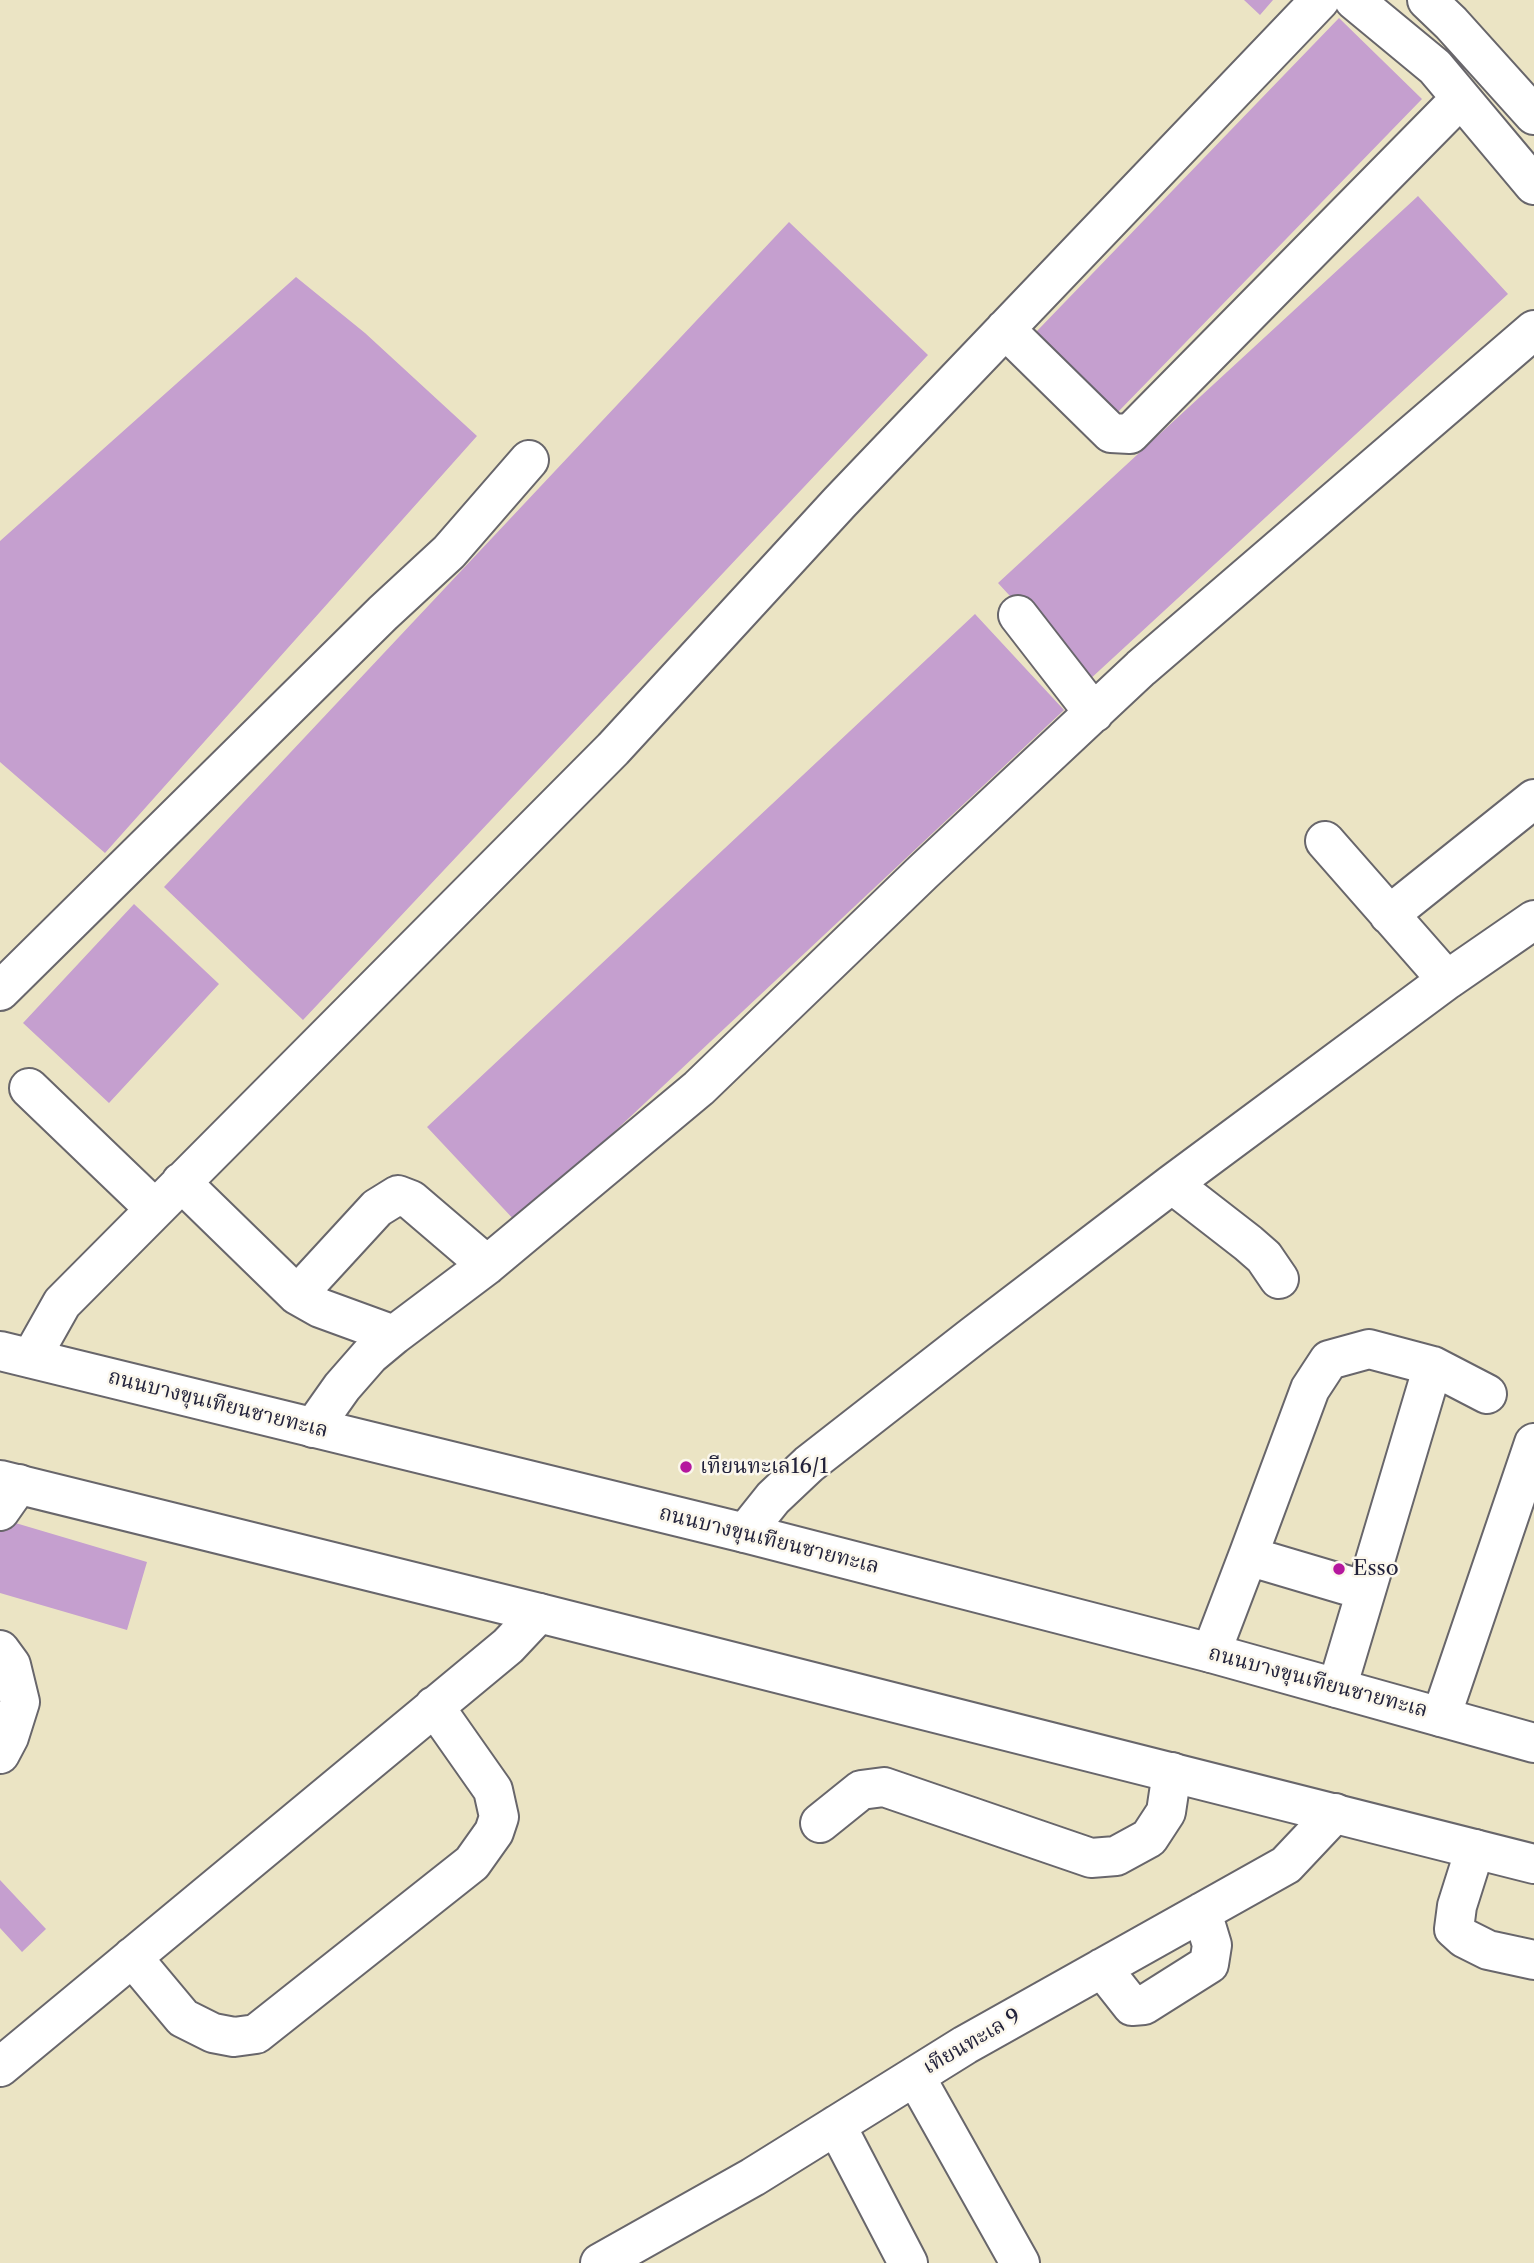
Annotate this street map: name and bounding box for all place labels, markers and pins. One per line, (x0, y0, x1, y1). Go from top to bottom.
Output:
place label: เทียนทะเล16/1 (700, 1454, 828, 1480)
marker: เทียนทะเล16/1 (678, 1459, 694, 1475)
place label: Esso (1353, 1556, 1399, 1582)
marker: Esso (1331, 1561, 1347, 1577)

